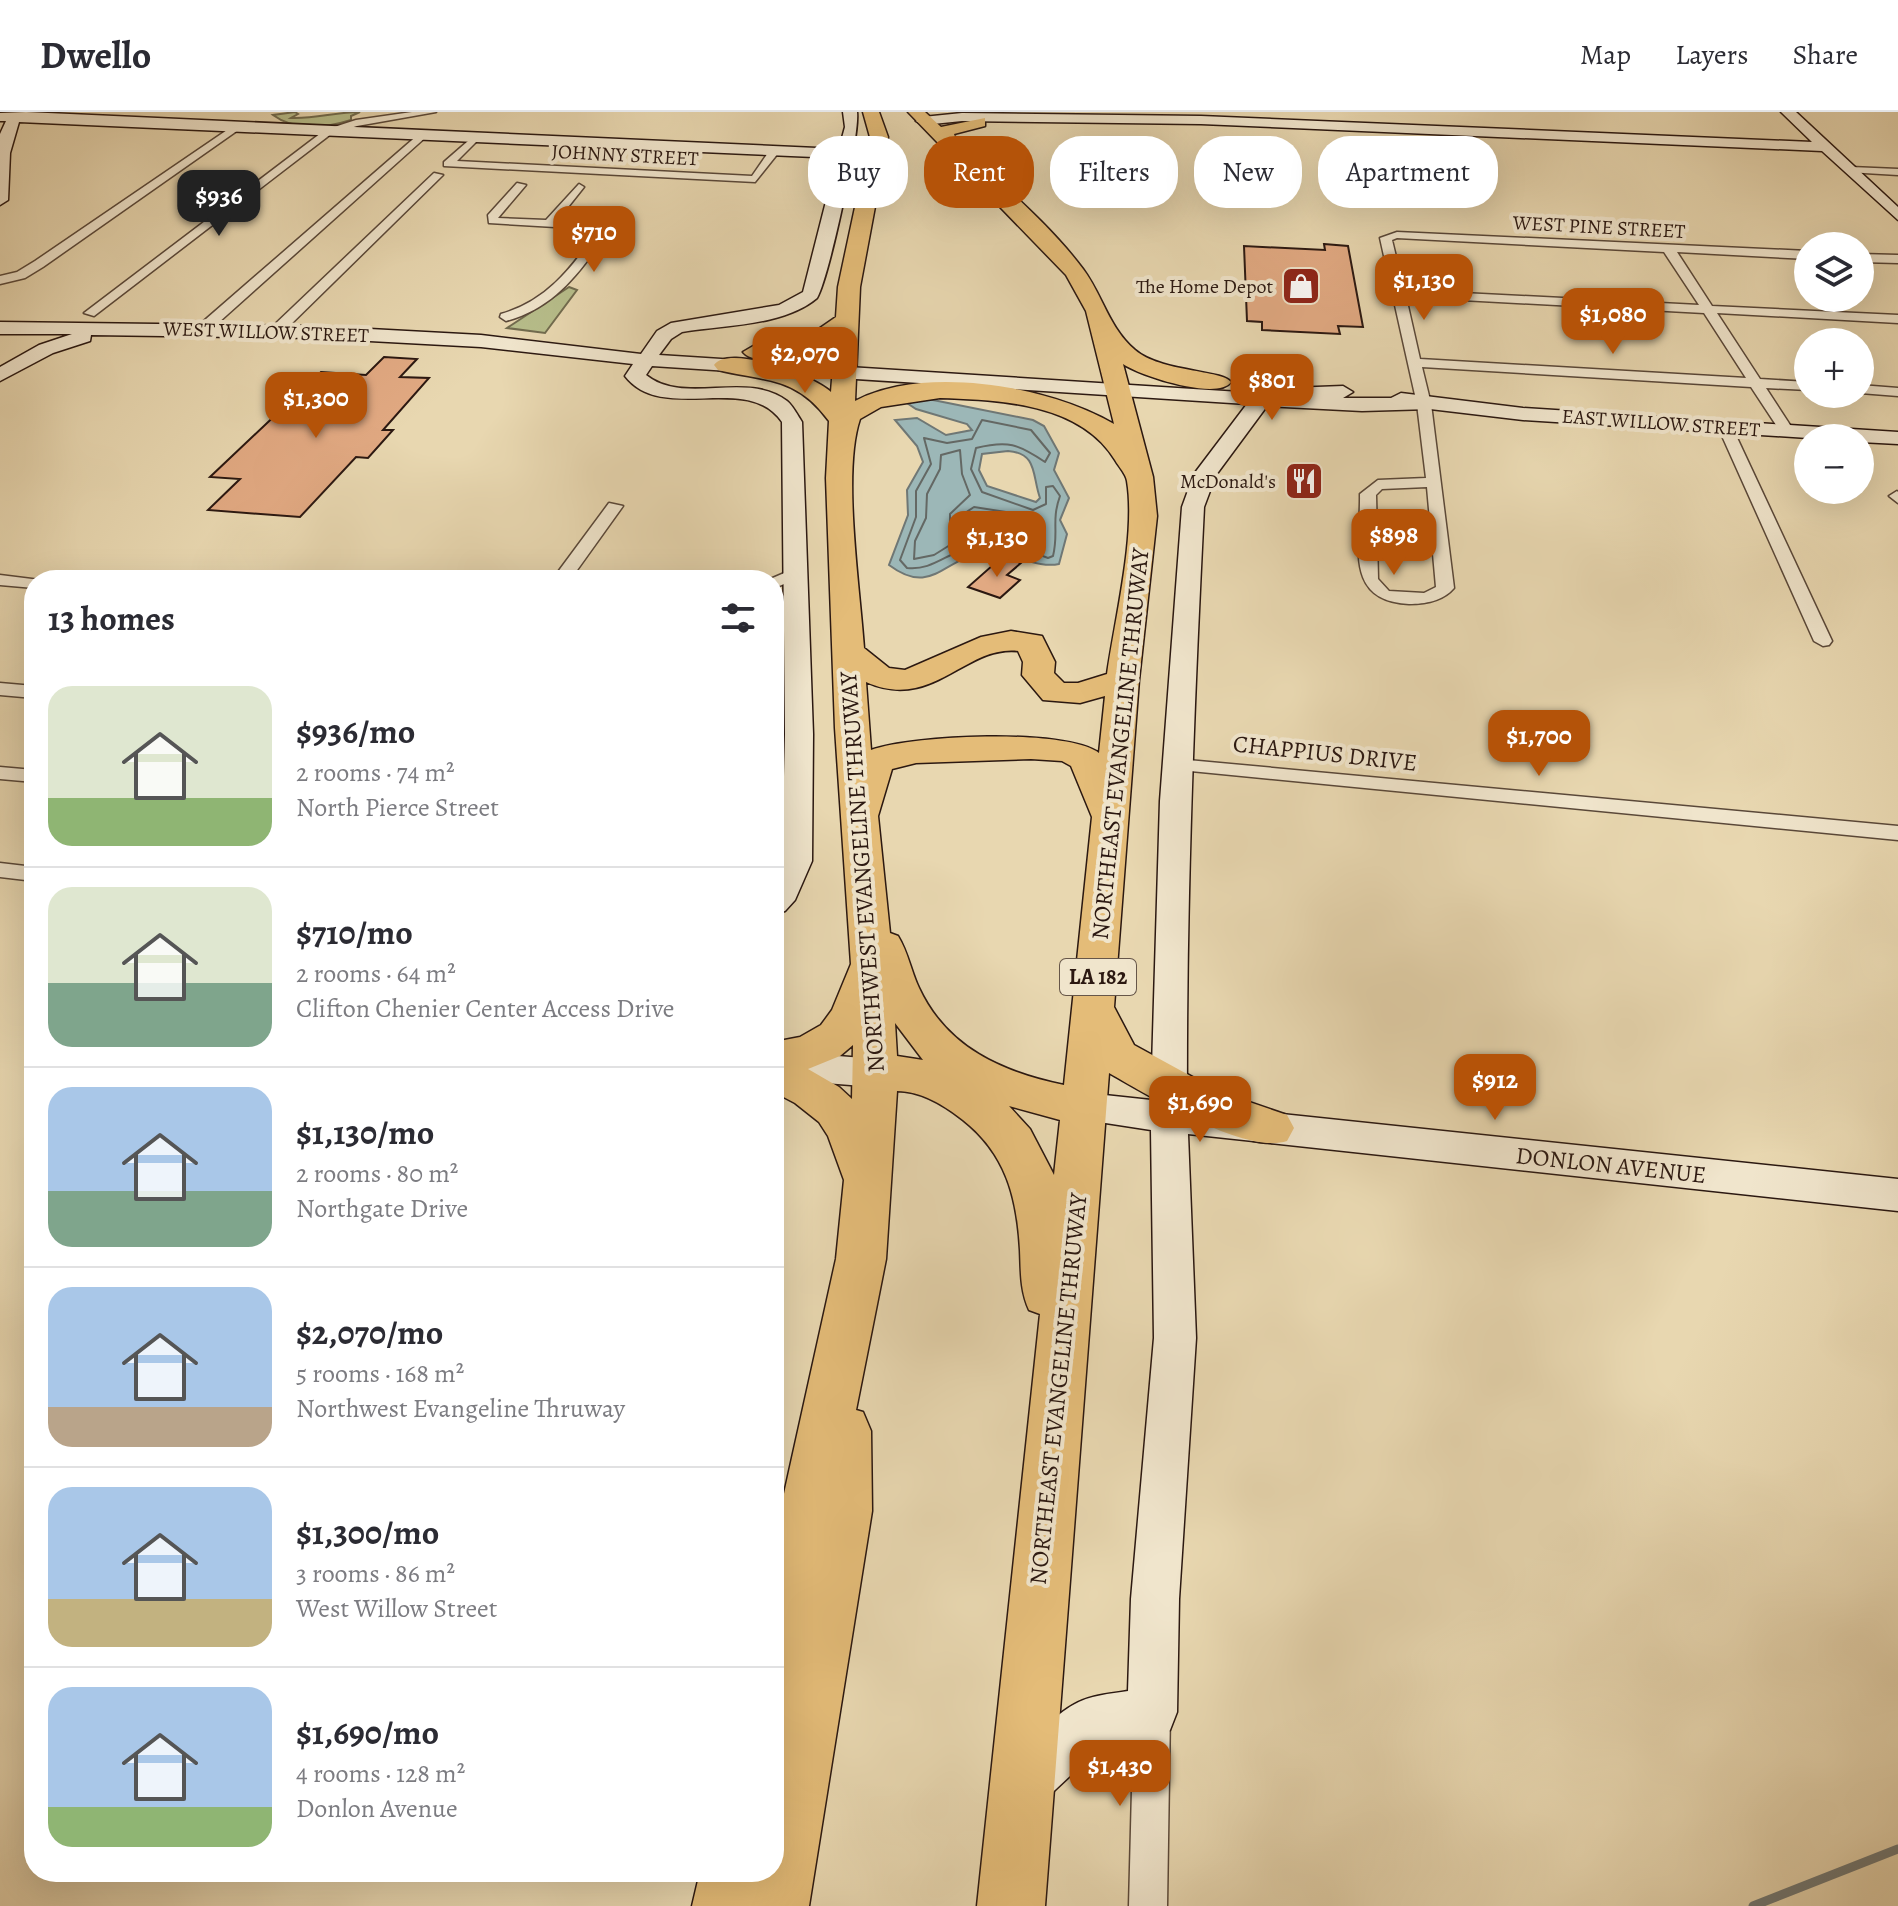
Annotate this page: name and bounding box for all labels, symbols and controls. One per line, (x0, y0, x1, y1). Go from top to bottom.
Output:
text: Dwello (40, 29, 151, 81)
text: Map (1580, 36, 1631, 74)
text: Layers (1675, 36, 1748, 74)
text: Share (1792, 36, 1858, 74)
chip: Buy (808, 136, 908, 208)
chip: Rent (924, 136, 1034, 208)
chip: Filters (1050, 136, 1178, 208)
chip: New (1194, 136, 1302, 208)
chip: Apartment (1318, 136, 1498, 208)
street label: JOHNNY STREET (551, 138, 699, 172)
pin: $936 (172, 170, 266, 238)
text: $936 (195, 178, 243, 213)
pin: $710 (547, 206, 641, 274)
street label: WEST PINE STREET (1511, 209, 1686, 245)
text: $710 (571, 214, 617, 249)
map controls (1794, 232, 1874, 504)
button: layers (1794, 232, 1874, 312)
pin: $1,130 (1359, 254, 1489, 322)
text: $1,130 (1393, 262, 1455, 297)
shop icon: The Home Depot (1280, 265, 1322, 307)
place label: The Home Depot (1136, 273, 1273, 300)
pin: $1,080 (1548, 288, 1678, 356)
text: $1,080 (1579, 296, 1647, 331)
street label: WEST WILLOW STREET (162, 315, 369, 349)
pin: $2,070 (740, 327, 870, 395)
button: + (1794, 328, 1874, 408)
text: $2,070 (771, 335, 839, 370)
pin: $801 (1225, 354, 1319, 422)
text: $801 (1249, 362, 1295, 397)
pin: $1,300 (251, 372, 381, 440)
text: $1,300 (283, 380, 349, 415)
street label: EAST WILLOW STREET (1561, 403, 1761, 443)
button: − (1794, 424, 1874, 504)
restaurant icon: McDonald's (1283, 460, 1325, 502)
place label: McDonald's (1180, 468, 1276, 495)
pin: $898 (1347, 509, 1441, 577)
pin: $1,130 (932, 511, 1062, 579)
text: $898 (1369, 517, 1419, 552)
text: $1,130 (966, 519, 1028, 554)
street label: NORTHEAST EVANGELINE THRUWAY (1084, 546, 1157, 941)
text: 13 homes (48, 595, 175, 642)
icon: filters (716, 596, 760, 640)
street label: NORTHWEST EVANGELINE THRUWAY (832, 669, 892, 1074)
text: $936/mo (296, 708, 415, 755)
pin: $1,700 (1474, 710, 1604, 778)
icon: home (112, 718, 208, 814)
text: $1,700 (1506, 718, 1572, 753)
street label: CHAPPIUS DRIVE (1231, 727, 1419, 779)
text: 2 rooms · 74 m² (296, 755, 455, 790)
text: North Pierce Street (296, 790, 499, 825)
text: $710/mo (296, 909, 413, 956)
icon: home (112, 919, 208, 1015)
text: 2 rooms · 64 m² (296, 956, 456, 991)
road number: LA 182 (1060, 959, 1136, 995)
text: Clifton Chenier Center Access Drive (296, 991, 674, 1026)
pin: $912 (1448, 1054, 1542, 1122)
text: $912 (1472, 1062, 1518, 1097)
pin: $1,690 (1135, 1076, 1265, 1144)
text: $1,690 (1167, 1084, 1233, 1119)
text: $1,130/mo (296, 1109, 434, 1156)
icon: home (112, 1119, 208, 1215)
street label: DONLON AVENUE (1514, 1139, 1708, 1191)
text: 2 rooms · 80 m² (296, 1156, 458, 1191)
text: Northgate Drive (296, 1191, 468, 1226)
street label: NORTHEAST EVANGELINE THRUWAY (1022, 1191, 1095, 1586)
text: $2,070/mo (296, 1309, 443, 1356)
icon: home (112, 1319, 208, 1415)
text: 5 rooms · 168 m² (296, 1356, 464, 1391)
text: Northwest Evangeline Thruway (296, 1391, 625, 1426)
text: $1,300/mo (296, 1509, 439, 1556)
icon: home (112, 1519, 208, 1615)
text: 3 rooms · 86 m² (296, 1556, 455, 1591)
text: West Willow Street (296, 1591, 497, 1626)
text: $1,690/mo (296, 1709, 439, 1756)
icon: home (112, 1719, 208, 1815)
pin: $1,430 (1055, 1740, 1185, 1808)
text: $1,430 (1088, 1748, 1152, 1783)
text: 4 rooms · 128 m² (296, 1756, 465, 1791)
text: Donlon Avenue (296, 1791, 458, 1826)

